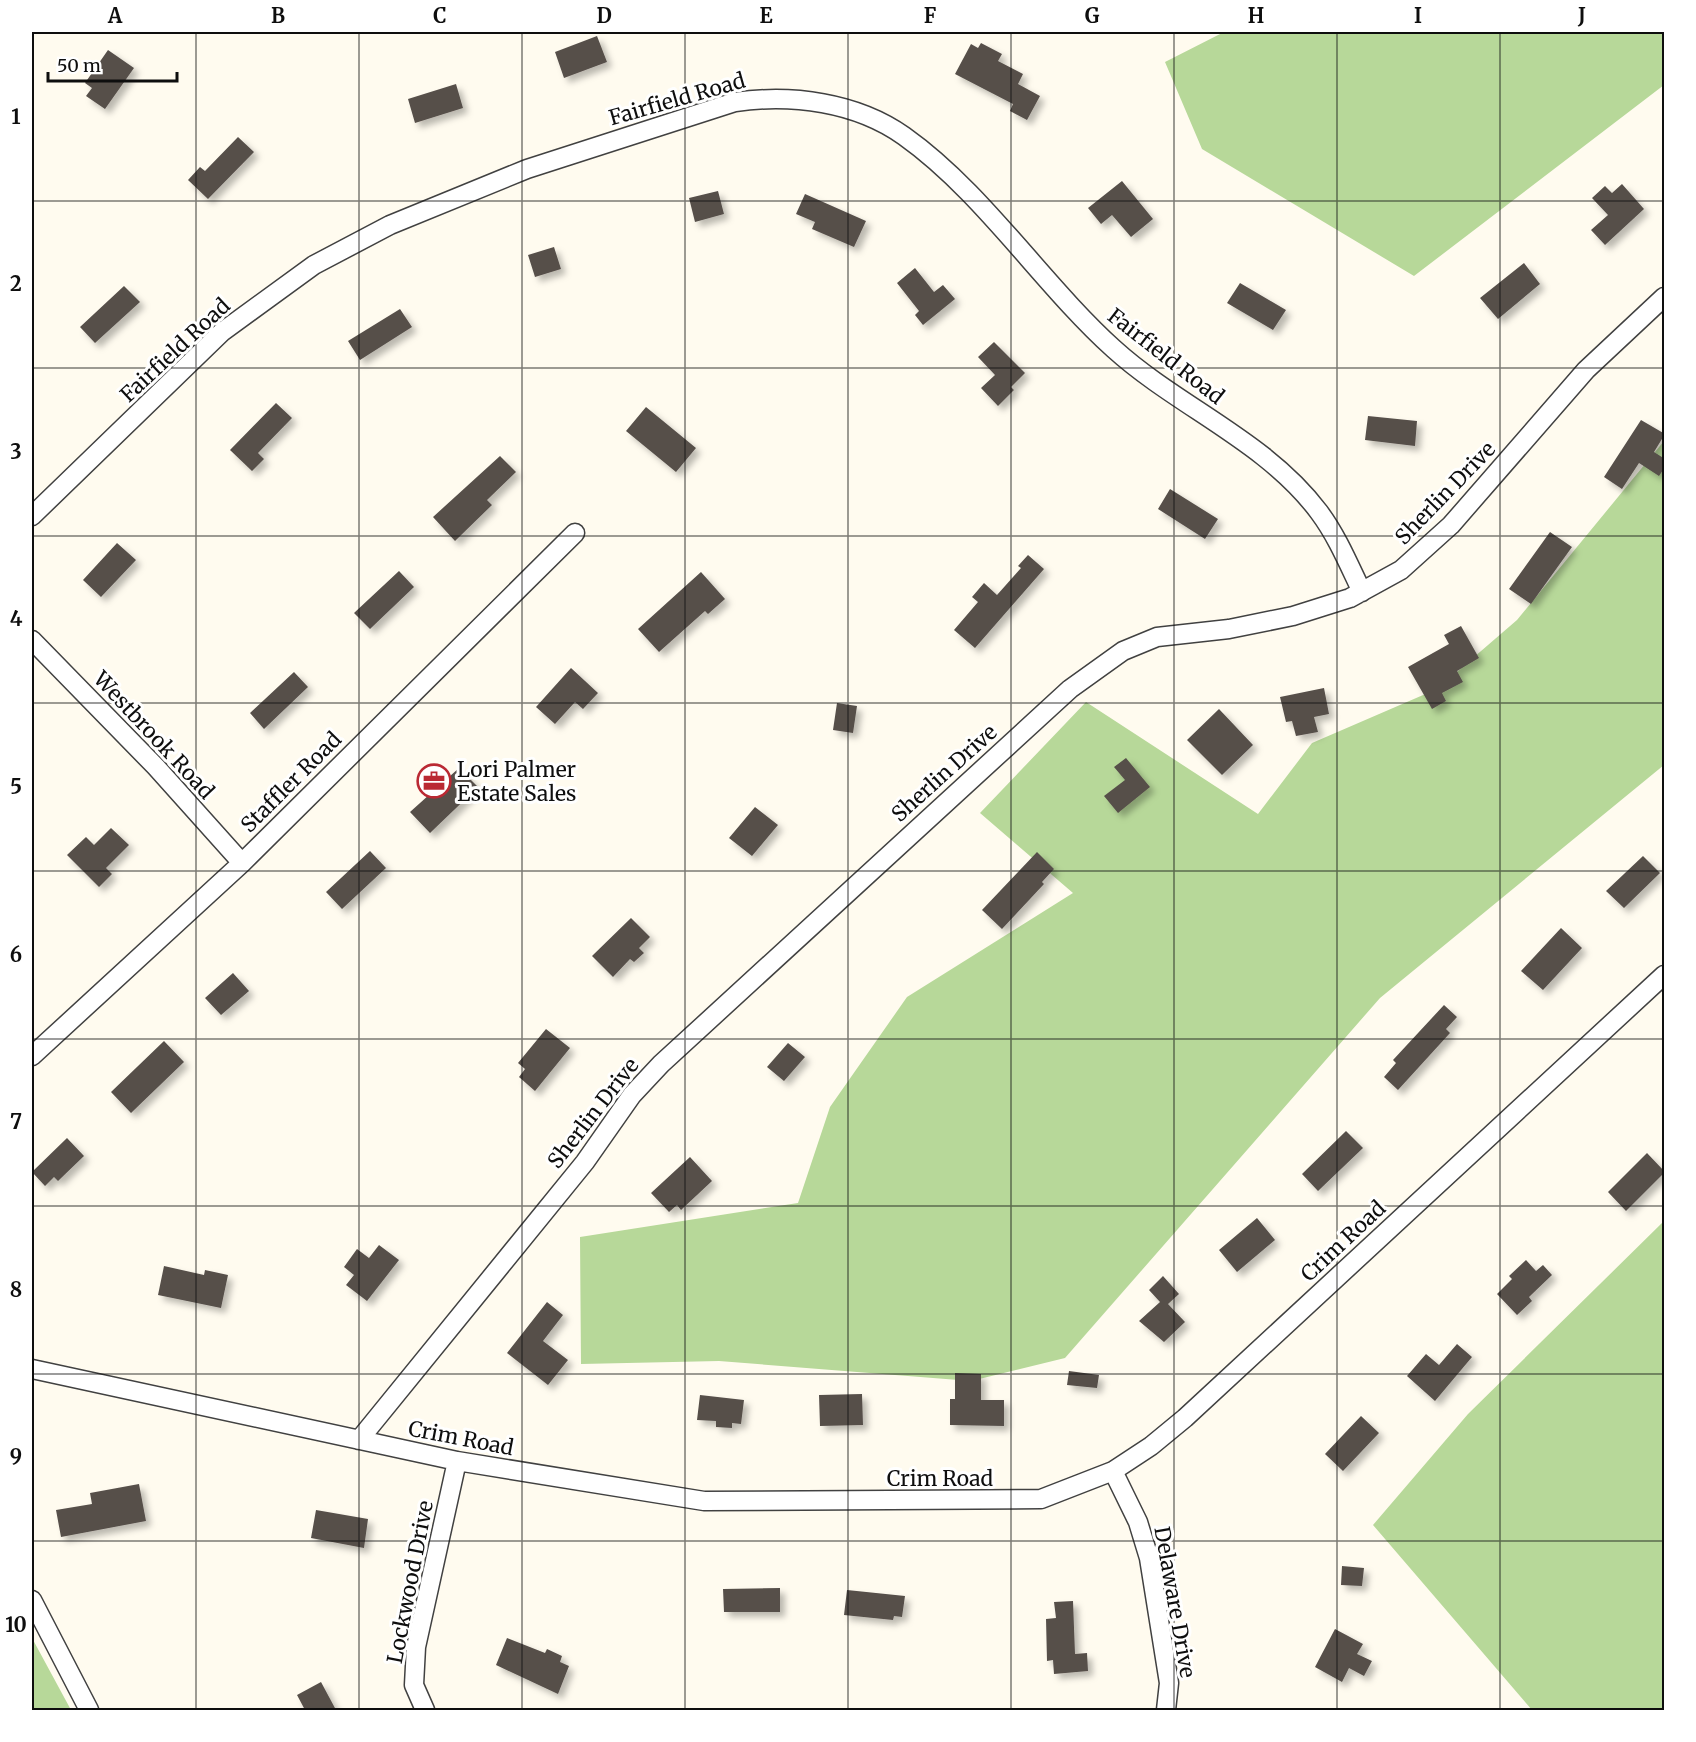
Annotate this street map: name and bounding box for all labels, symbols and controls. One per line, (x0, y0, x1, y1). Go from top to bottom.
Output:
text: A (107, 3, 123, 28)
text: B (271, 3, 285, 28)
text: C (433, 3, 447, 28)
text: D (596, 3, 612, 28)
text: E (759, 3, 773, 28)
text: F (924, 3, 937, 28)
text: G (1085, 3, 1100, 28)
text: H (1248, 3, 1264, 28)
text: I (1414, 3, 1422, 28)
text: J (1577, 3, 1586, 28)
scale bar (48, 45, 177, 83)
text: 50 m (57, 54, 101, 77)
street label: Fairfield Road (606, 67, 749, 131)
text: 1 (11, 104, 21, 129)
text: 2 (10, 271, 22, 296)
street label: Fairfield Road (114, 292, 236, 408)
street label: Fairfield Road (1102, 302, 1230, 410)
street label: Sherlin Drive (1389, 436, 1501, 550)
text: 3 (10, 439, 22, 464)
text: 4 (10, 606, 23, 631)
street label: Westbrook Road (87, 665, 220, 805)
street label: Sherlin Drive (886, 719, 1002, 827)
street label: Staffler Road (235, 726, 347, 838)
place label: Lori Palmer Estate Sales (457, 756, 576, 807)
office icon: Lori Palmer Estate Sales (416, 763, 452, 799)
text: 5 (10, 774, 22, 799)
text: 6 (10, 942, 22, 967)
street label: Sherlin Drive (541, 1052, 645, 1174)
text: 7 (10, 1109, 22, 1134)
street label: Crim Road (1295, 1195, 1391, 1287)
text: 8 (10, 1277, 22, 1302)
street label: Crim Road (406, 1415, 516, 1461)
text: 9 (10, 1444, 22, 1469)
street label: Crim Road (887, 1465, 994, 1492)
street label: Lockwood Drive (381, 1498, 439, 1666)
street label: Delaware Drive (1148, 1524, 1202, 1680)
text: 10 (5, 1612, 27, 1637)

